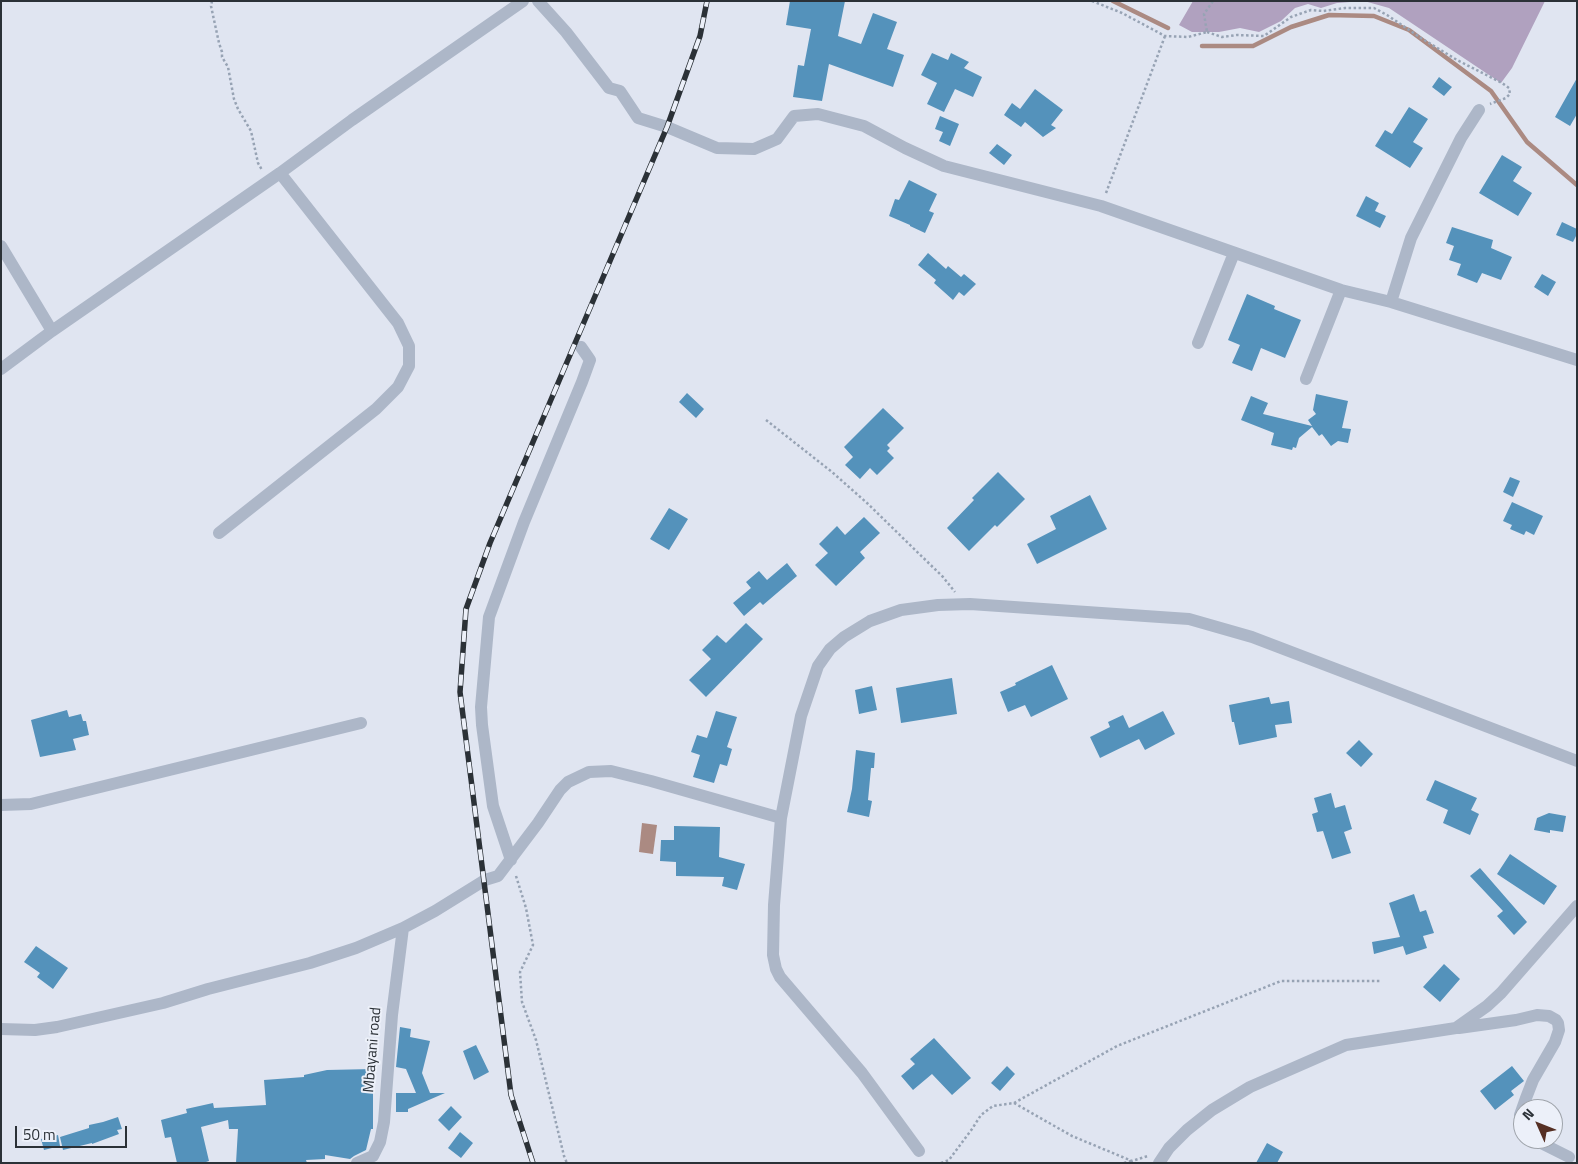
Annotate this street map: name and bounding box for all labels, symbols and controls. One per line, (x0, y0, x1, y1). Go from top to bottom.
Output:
street label: Mbayani road (360, 1007, 386, 1093)
north arrow (1513, 1099, 1563, 1149)
text: N (1517, 1103, 1538, 1125)
scale bar (18, 1116, 130, 1148)
text: 50 m (23, 1123, 56, 1146)

